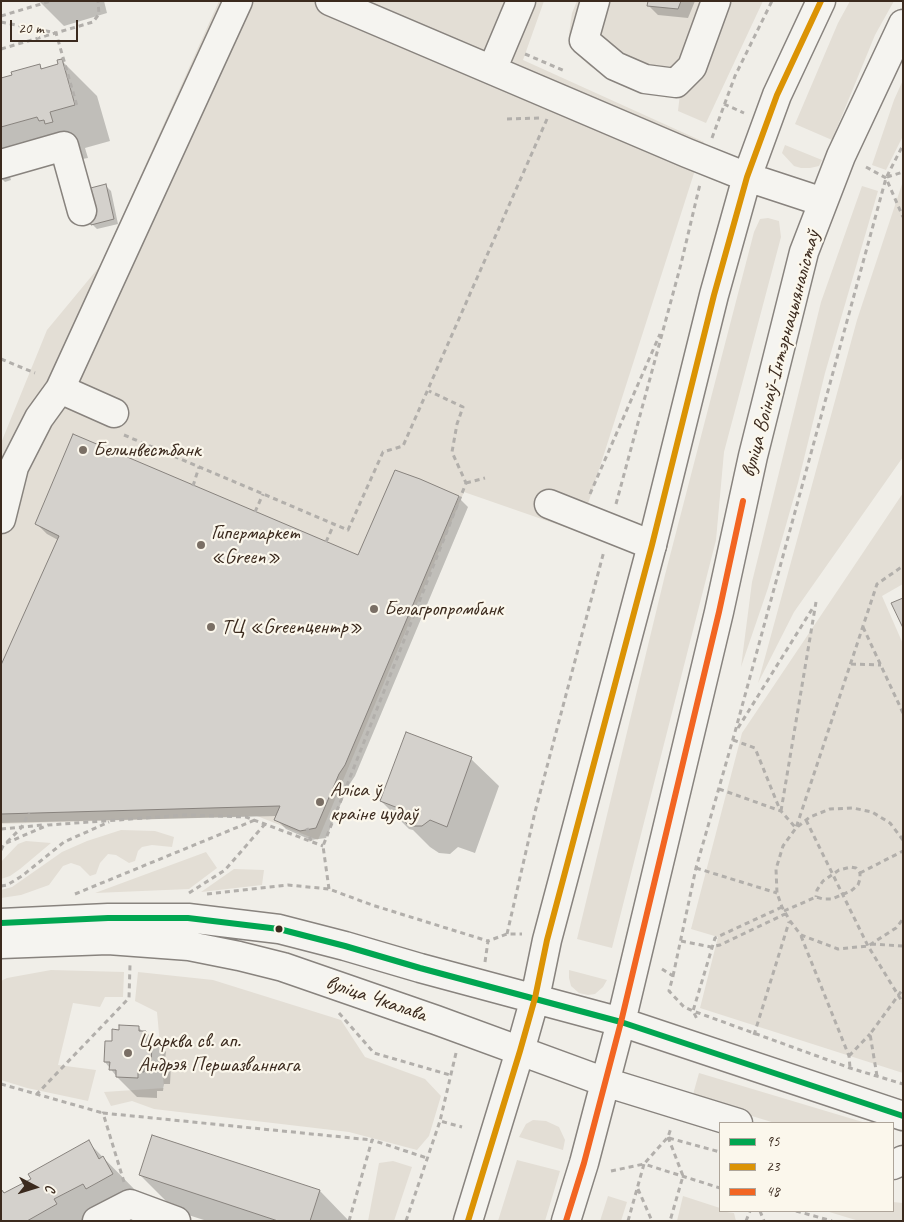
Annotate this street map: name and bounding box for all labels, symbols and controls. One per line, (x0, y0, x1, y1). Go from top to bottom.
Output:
scale bar (12, 10, 80, 42)
text: 20 m (18, 19, 44, 38)
street label: вуліца Воінаў-Інтэрнацыяналістаў (736, 228, 826, 480)
place label: Белинвестбанк (93, 437, 201, 463)
marker: Белинвестбанк (77, 444, 89, 456)
place label: Гипермаркет «Green» (211, 520, 300, 570)
marker: Гипермаркет «Green» (195, 539, 207, 551)
place label: Белагропромбанк (384, 596, 503, 622)
marker: Белагропромбанк (368, 603, 380, 615)
place label: ТЦ «Greenцентр» (221, 614, 362, 640)
marker: ТЦ «Greenцентр» (205, 621, 217, 633)
place label: Аліса ў краіне цудаў (330, 777, 418, 827)
marker: Аліса ў краіне цудаў (314, 796, 326, 808)
unlabelled marker (274, 924, 284, 934)
street label: вуліца Чкалава (322, 970, 430, 1028)
place label: Царква св. ап. Андрэя Першазваннага (138, 1028, 300, 1078)
marker: Царква св. ап. Андрэя Першазваннага (122, 1047, 134, 1059)
legend (719, 1122, 894, 1212)
text: 95 (766, 1132, 780, 1151)
text: 23 (766, 1157, 780, 1176)
north arrow (10, 1162, 60, 1212)
text: 48 (766, 1182, 780, 1201)
text: С (42, 1184, 59, 1193)

